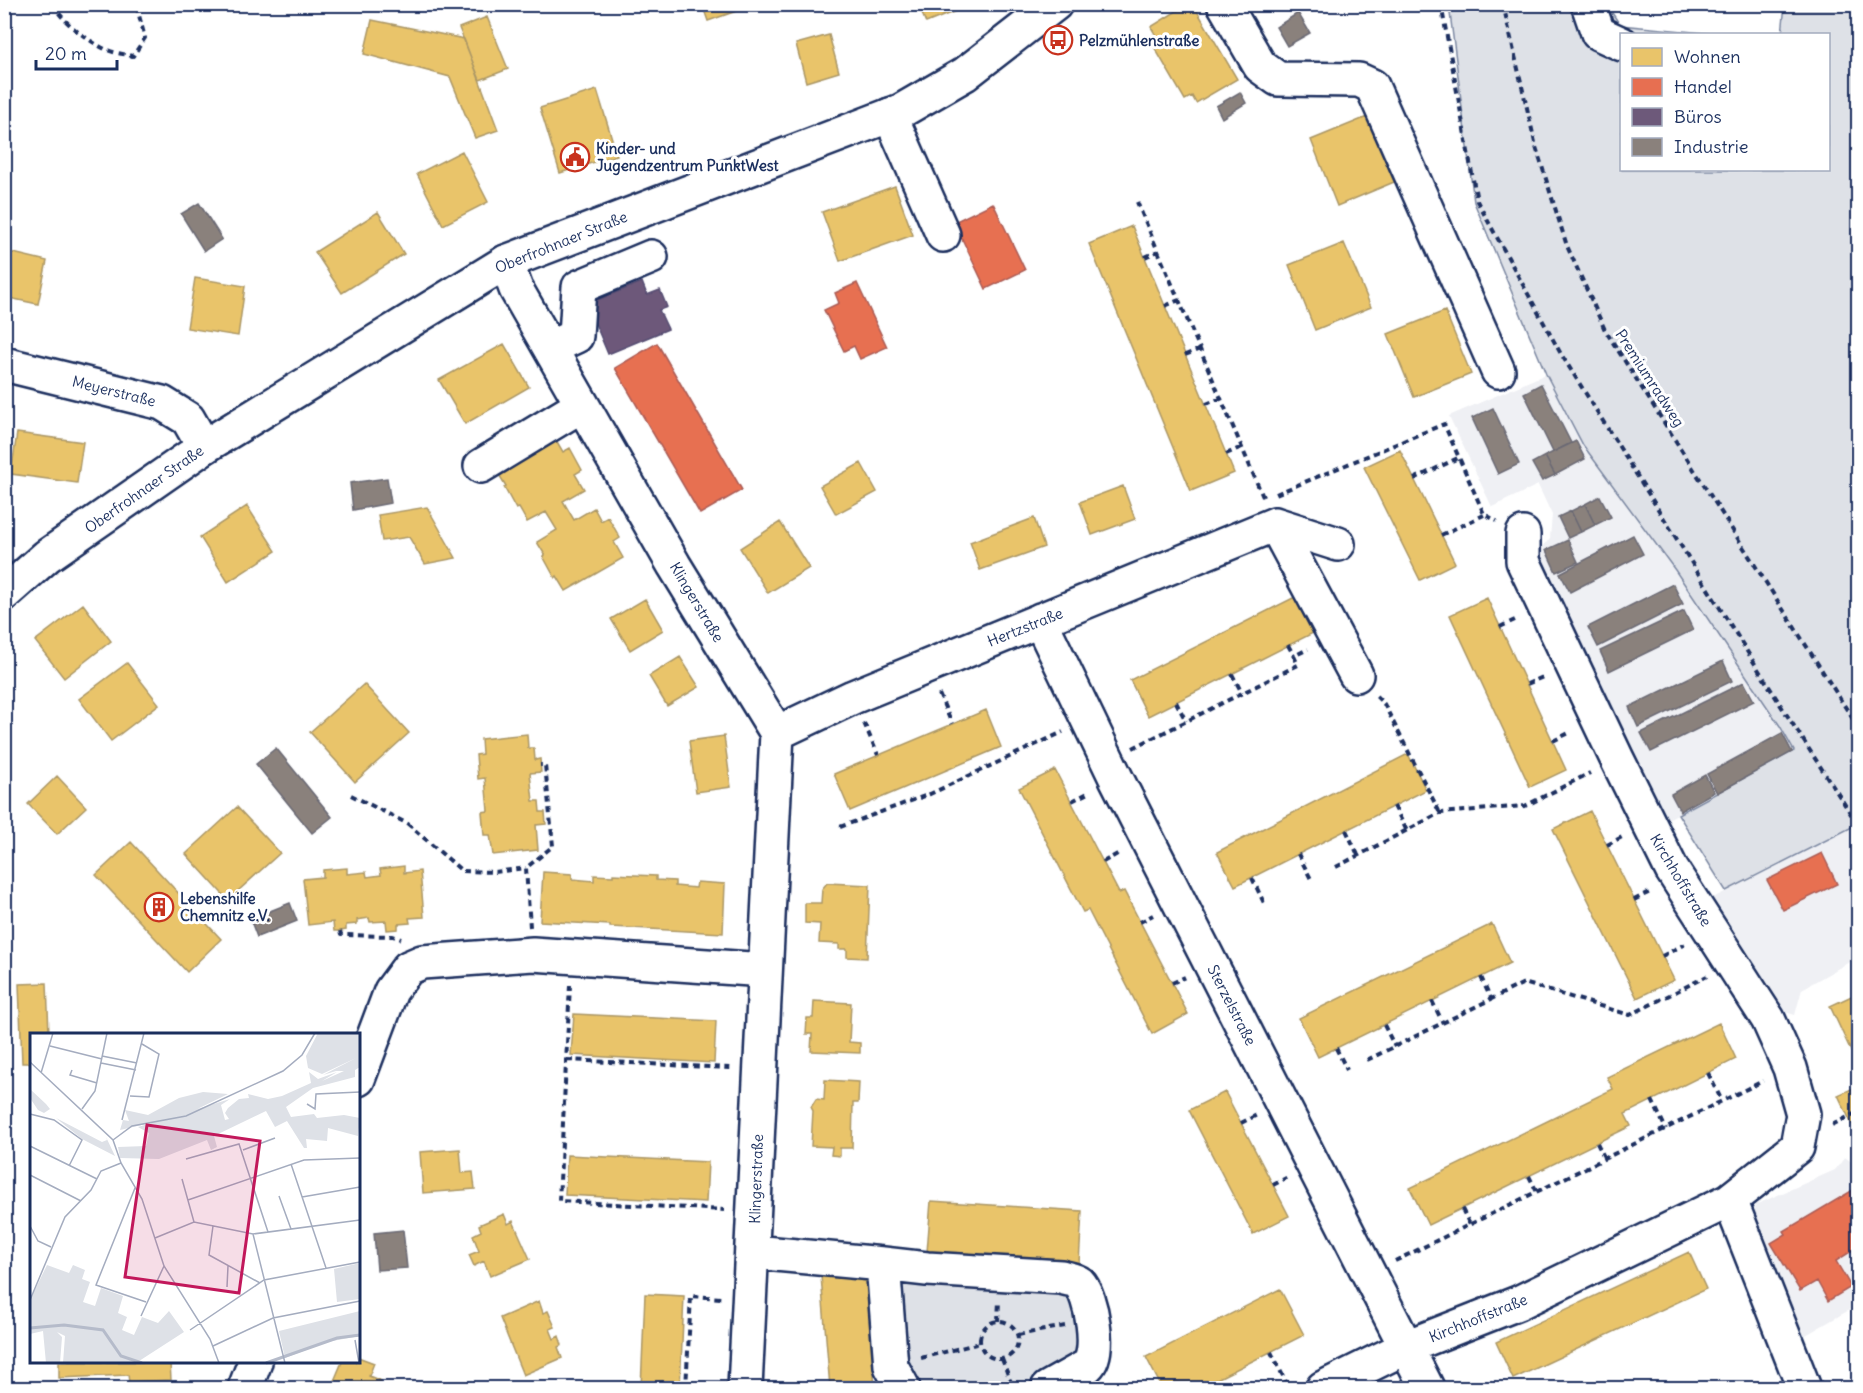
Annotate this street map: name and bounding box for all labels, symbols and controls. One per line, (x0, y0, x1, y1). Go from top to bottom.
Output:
bus stop icon: Pelzmühlenstraße (1042, 24, 1074, 56)
place label: Pelzmühlenstraße (1079, 31, 1199, 50)
scale bar (36, 33, 117, 71)
legend (1620, 33, 1830, 171)
text: 20 m (45, 42, 87, 65)
text: Wohnen (1674, 45, 1741, 68)
text: Handel (1674, 75, 1732, 98)
text: Büros (1674, 105, 1722, 128)
text: Industrie (1674, 135, 1749, 158)
place label: Kinder- und Jugendzentrum PunktWest (596, 139, 780, 176)
public building icon: Kinder- und Jugendzentrum PunktWest (559, 141, 591, 173)
street label: Oberfrohnaer Straße (492, 207, 630, 277)
street label: Premiumradweg (1611, 326, 1689, 430)
street label: Meyerstraße (70, 371, 158, 411)
street label: Oberfrohnaer Straße (81, 441, 207, 537)
street label: Klingerstraße (666, 559, 728, 645)
street label: Hertzstraße (984, 603, 1066, 651)
street label: Kirchhoffstraße (1646, 830, 1716, 930)
place label: Lebenshilfe Chemnitz e.V. (180, 889, 270, 925)
building icon: Lebenshilfe Chemnitz e.V. (143, 891, 175, 923)
street label: Sterzelstraße (1204, 961, 1260, 1049)
inset map (30, 1033, 360, 1363)
street label: Klingerstraße (745, 1134, 767, 1224)
street label: Kirchhoffstraße (1426, 1290, 1530, 1346)

